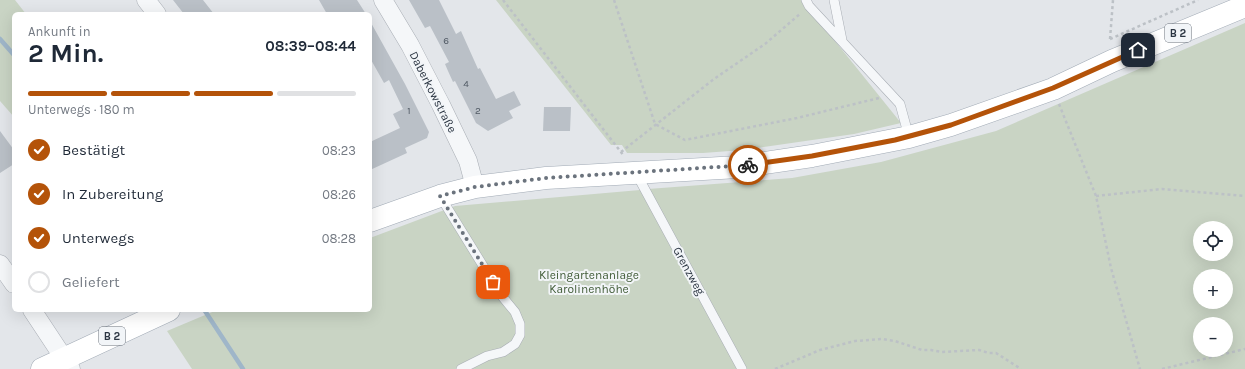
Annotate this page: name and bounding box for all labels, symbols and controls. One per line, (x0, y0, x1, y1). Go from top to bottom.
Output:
text: Ankunft in (28, 24, 91, 39)
road number: B 2 (1165, 24, 1191, 42)
pin (1121, 33, 1155, 67)
house number: 6 (443, 35, 449, 47)
text: 08:39–08:44 (265, 37, 356, 55)
text: 2 Min. (28, 38, 103, 69)
icon: home (1127, 39, 1149, 61)
street label: Daberkowstraße (406, 49, 460, 135)
house number: 4 (463, 78, 469, 90)
text: Unterwegs · 180 m (28, 102, 135, 117)
house number: 1 (407, 105, 411, 117)
house number: 2 (475, 105, 481, 117)
icon: check (28, 139, 50, 161)
text: Bestätigt (62, 141, 125, 159)
text: 08:23 (322, 143, 356, 158)
courier (728, 145, 768, 185)
icon: bike (737, 154, 759, 176)
icon: check (28, 183, 50, 205)
text: In Zubereitung (62, 185, 163, 203)
text: 08:26 (322, 187, 356, 202)
map controls (1193, 221, 1233, 357)
button: locate (1193, 221, 1233, 261)
icon: check (28, 227, 50, 249)
text: Unterwegs (62, 229, 135, 247)
text: 08:28 (322, 231, 356, 246)
street label: Grenzweg (670, 245, 708, 298)
pin (476, 265, 510, 299)
park label: Kleingartenanlage Karolinenhöhe (539, 268, 639, 296)
button: + (1193, 269, 1233, 309)
icon: bag (482, 271, 504, 293)
text: Geliefert (62, 273, 120, 291)
button: − (1193, 317, 1233, 357)
road number: B 2 (99, 327, 125, 345)

